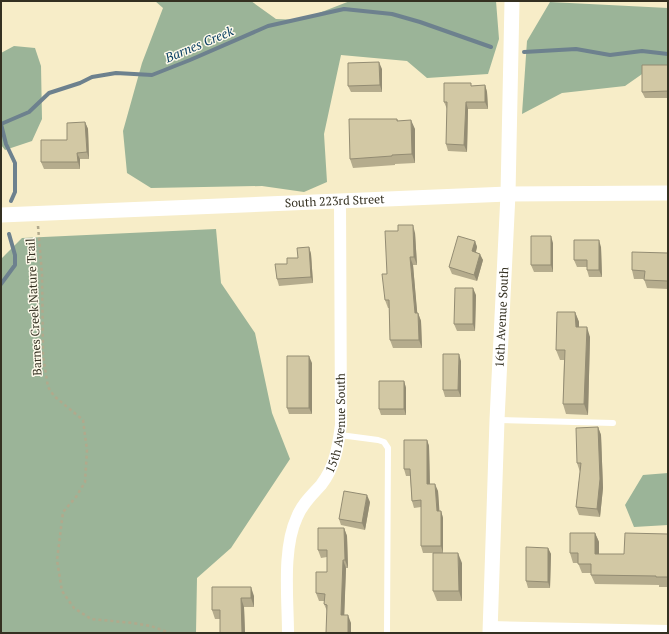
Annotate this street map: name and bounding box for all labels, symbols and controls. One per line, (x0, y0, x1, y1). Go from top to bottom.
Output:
water label: Barnes Creek (161, 21, 237, 67)
street label: South 223rd Street (284, 191, 385, 210)
street label: Barnes Creek Nature Trail (22, 238, 45, 376)
street label: 16th Avenue South (492, 267, 511, 368)
street label: 15th Avenue South (322, 373, 348, 475)

